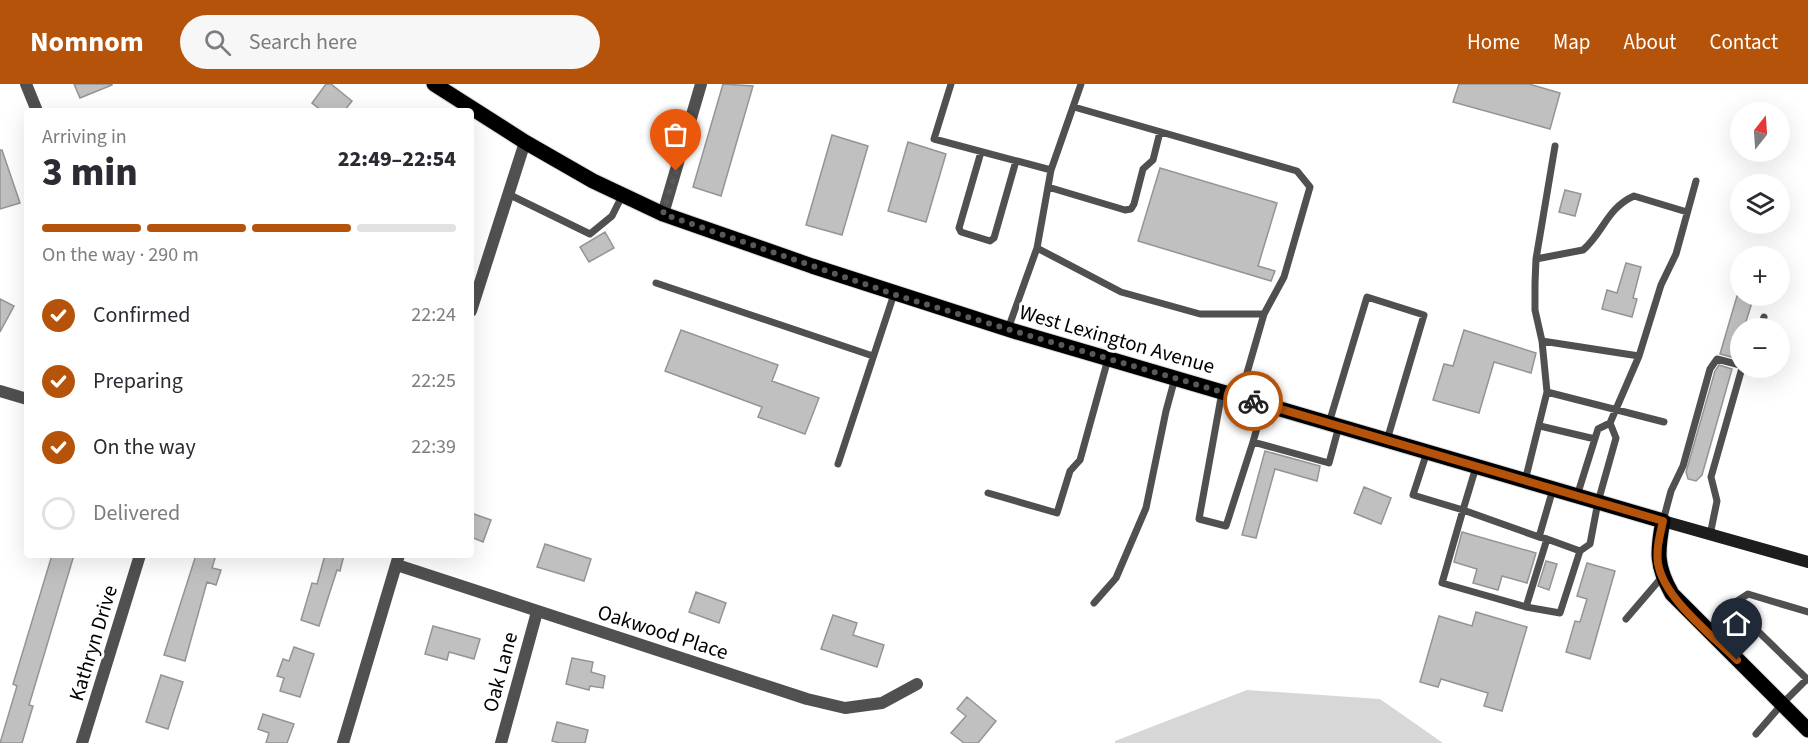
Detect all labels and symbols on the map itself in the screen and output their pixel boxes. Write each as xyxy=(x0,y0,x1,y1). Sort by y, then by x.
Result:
north arrow xyxy=(1730,102,1790,162)
pin xyxy=(650,109,701,171)
street label: West Lexington Avenue xyxy=(1016,297,1218,381)
courier xyxy=(1223,371,1283,431)
street label: Kathryn Drive xyxy=(61,581,125,705)
street label: Oakwood Place xyxy=(594,597,732,667)
pin xyxy=(1711,598,1762,660)
street label: Oak Lane xyxy=(475,629,525,715)

